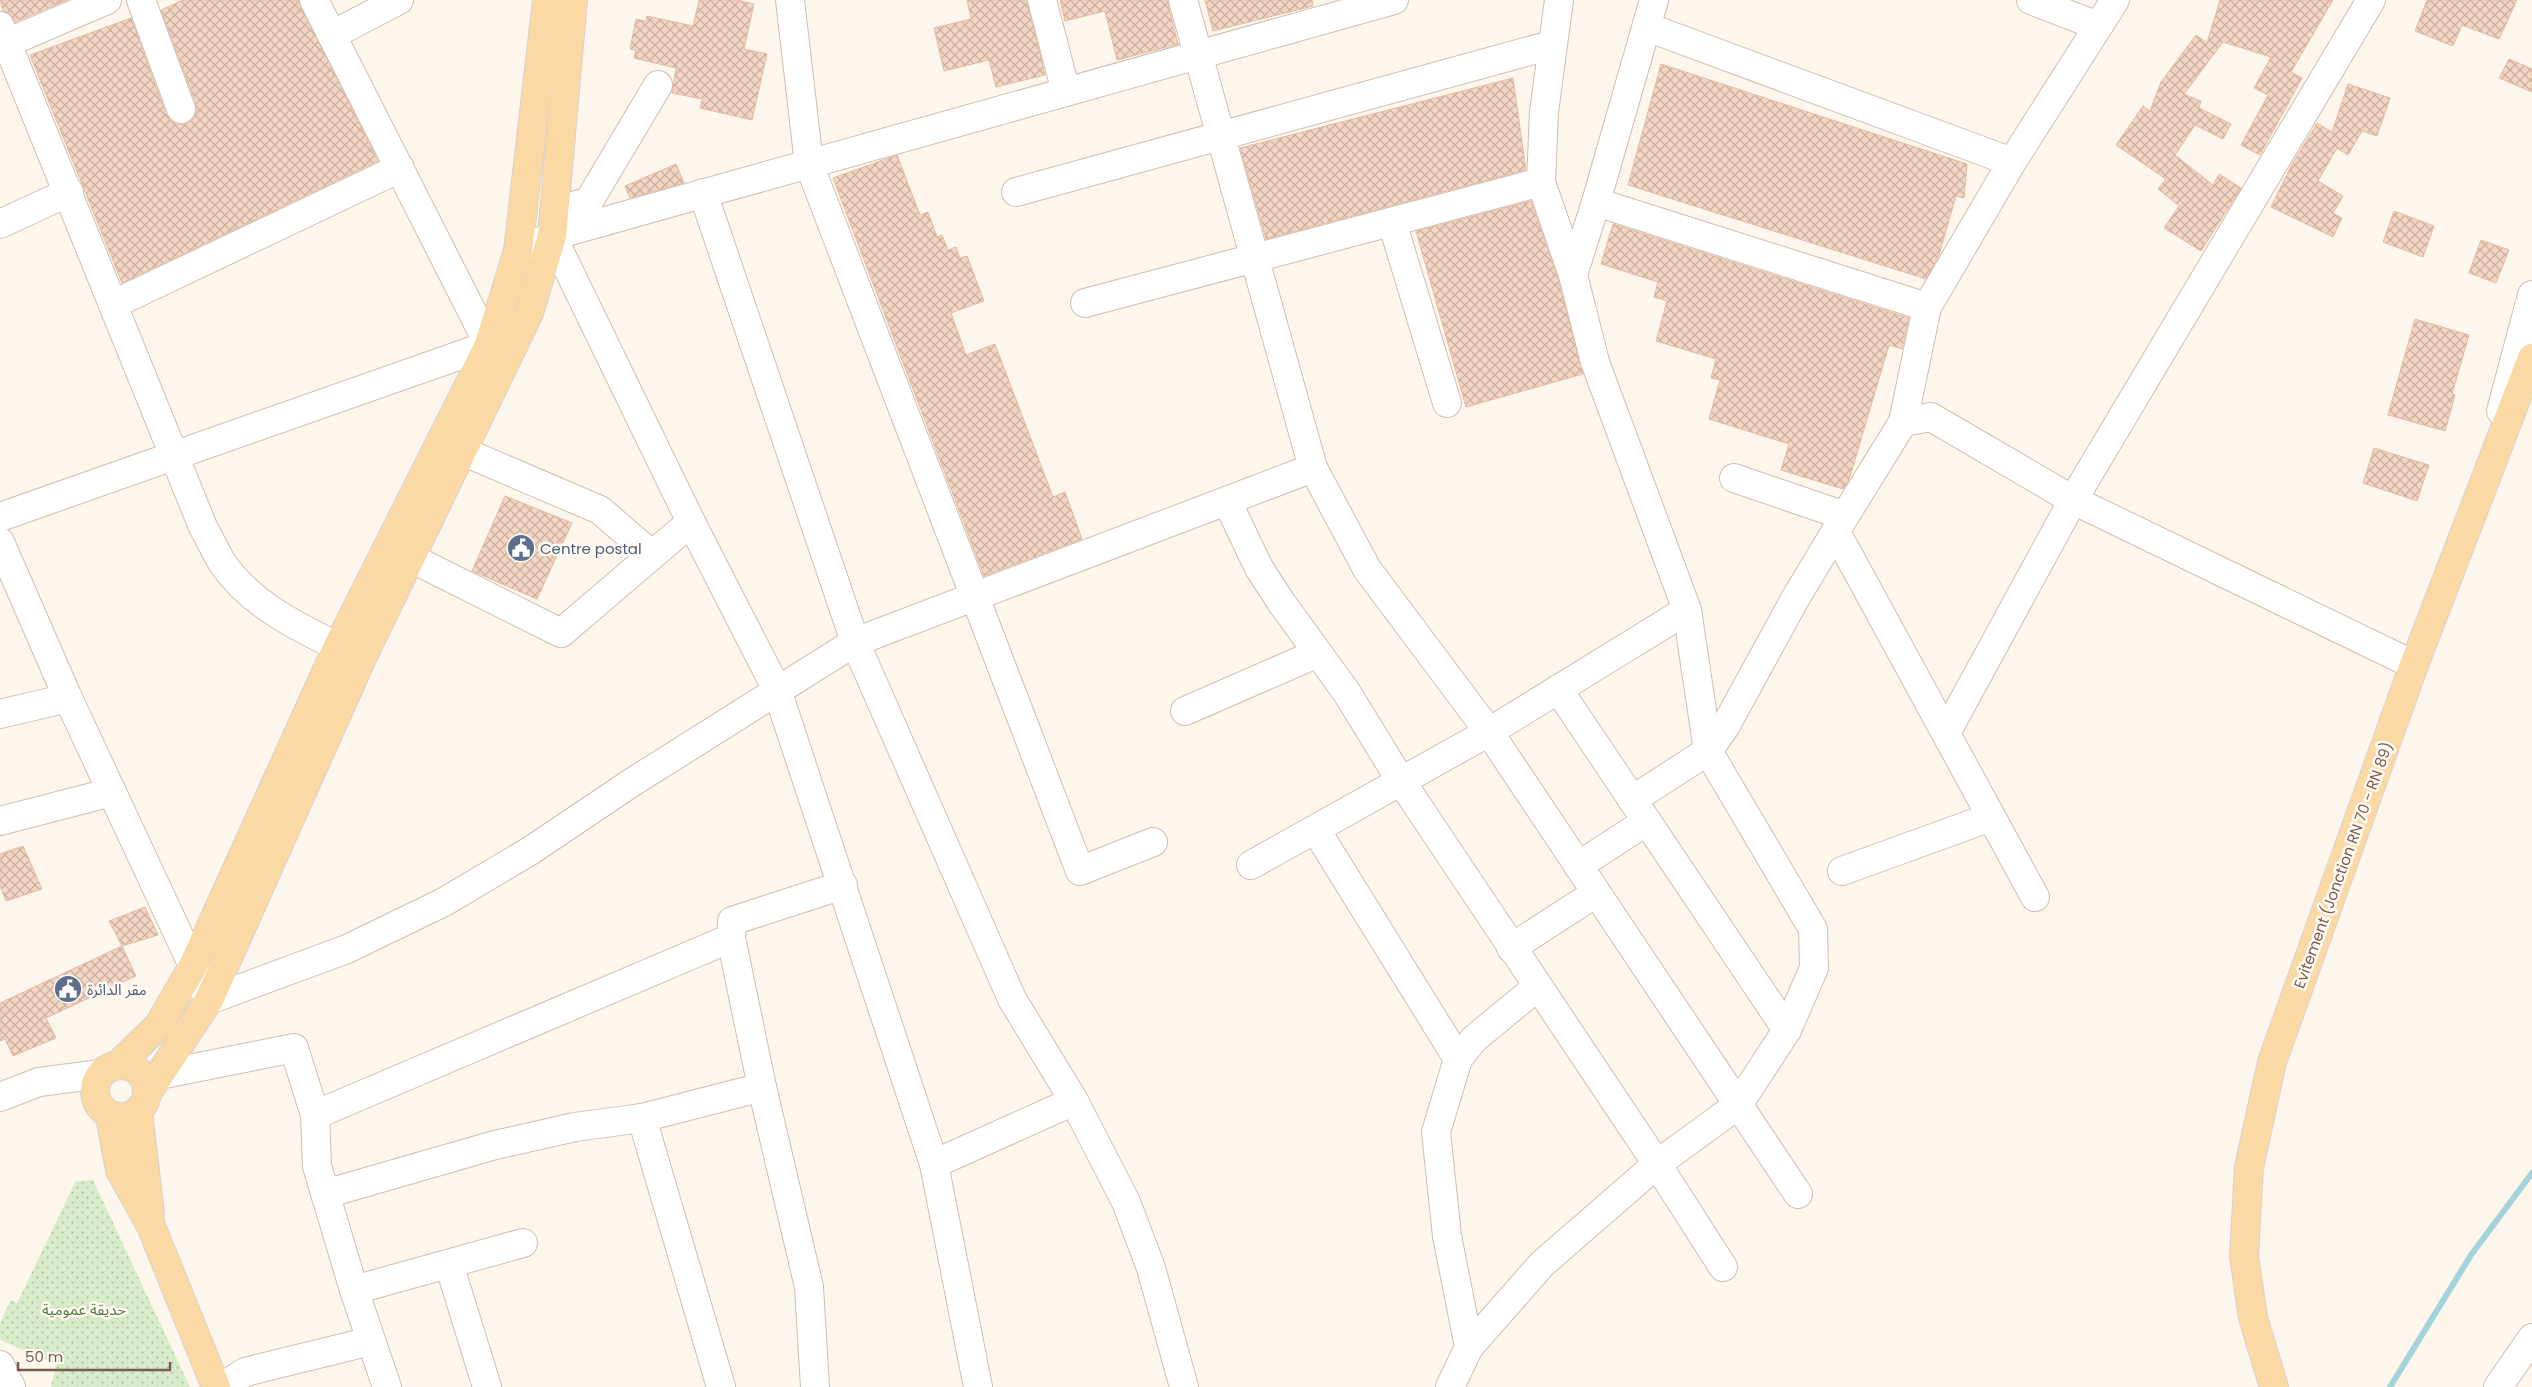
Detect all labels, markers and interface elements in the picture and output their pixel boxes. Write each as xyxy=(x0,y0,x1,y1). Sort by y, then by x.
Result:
public building icon: Centre postal xyxy=(506,533,536,563)
place label: Centre postal xyxy=(540,538,642,559)
street label: Evitement (Jonction RN 70 - RN 89) xyxy=(2289,739,2397,991)
public building icon: مقر الدائرة xyxy=(53,974,83,1004)
place label: مقر الدائرة xyxy=(87,979,147,1000)
park label: حديقة عمومية xyxy=(42,1299,126,1320)
scale bar xyxy=(18,1340,170,1372)
text: 50 m xyxy=(25,1346,63,1367)

